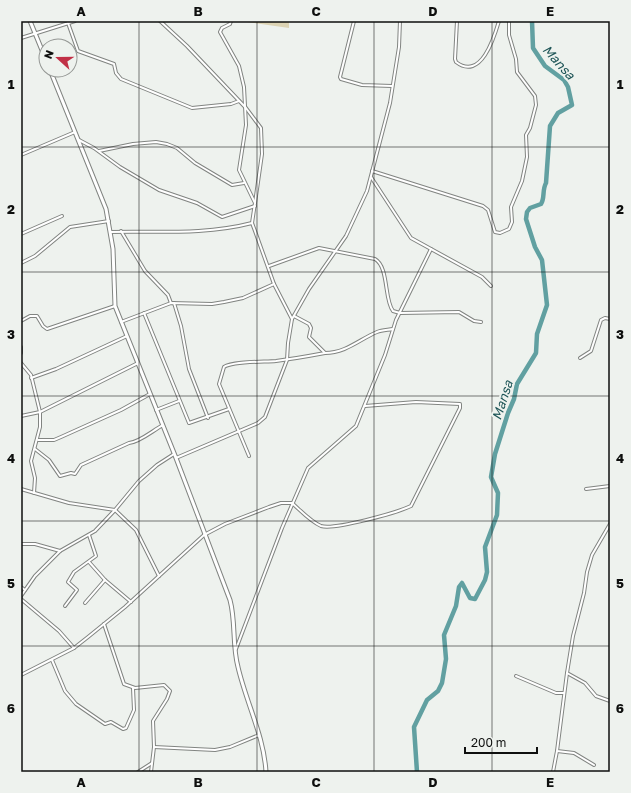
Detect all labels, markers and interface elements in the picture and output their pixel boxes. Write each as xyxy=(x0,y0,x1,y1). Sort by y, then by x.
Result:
text: A xyxy=(76,3,86,19)
text: B xyxy=(193,3,203,19)
text: C xyxy=(311,3,321,19)
text: D xyxy=(428,3,438,19)
text: E xyxy=(546,3,554,19)
north arrow xyxy=(38,38,78,78)
water label: Mansa xyxy=(539,41,579,83)
text: N xyxy=(41,48,56,60)
text: 1 xyxy=(8,76,15,92)
text: 1 xyxy=(617,76,624,92)
text: 2 xyxy=(7,201,15,217)
text: 2 xyxy=(616,201,624,217)
text: 3 xyxy=(7,326,15,342)
text: 3 xyxy=(616,326,624,342)
water label: Mansa xyxy=(488,378,516,422)
text: 4 xyxy=(7,450,15,466)
text: 4 xyxy=(616,450,624,466)
text: 5 xyxy=(7,575,15,591)
text: 5 xyxy=(616,575,624,591)
text: 6 xyxy=(7,700,15,716)
text: 6 xyxy=(616,700,624,716)
scale bar xyxy=(465,729,537,755)
text: 200 m xyxy=(471,735,506,750)
text: A xyxy=(76,774,86,790)
text: B xyxy=(193,774,203,790)
text: C xyxy=(311,774,321,790)
text: D xyxy=(428,774,438,790)
text: E xyxy=(546,774,554,790)

